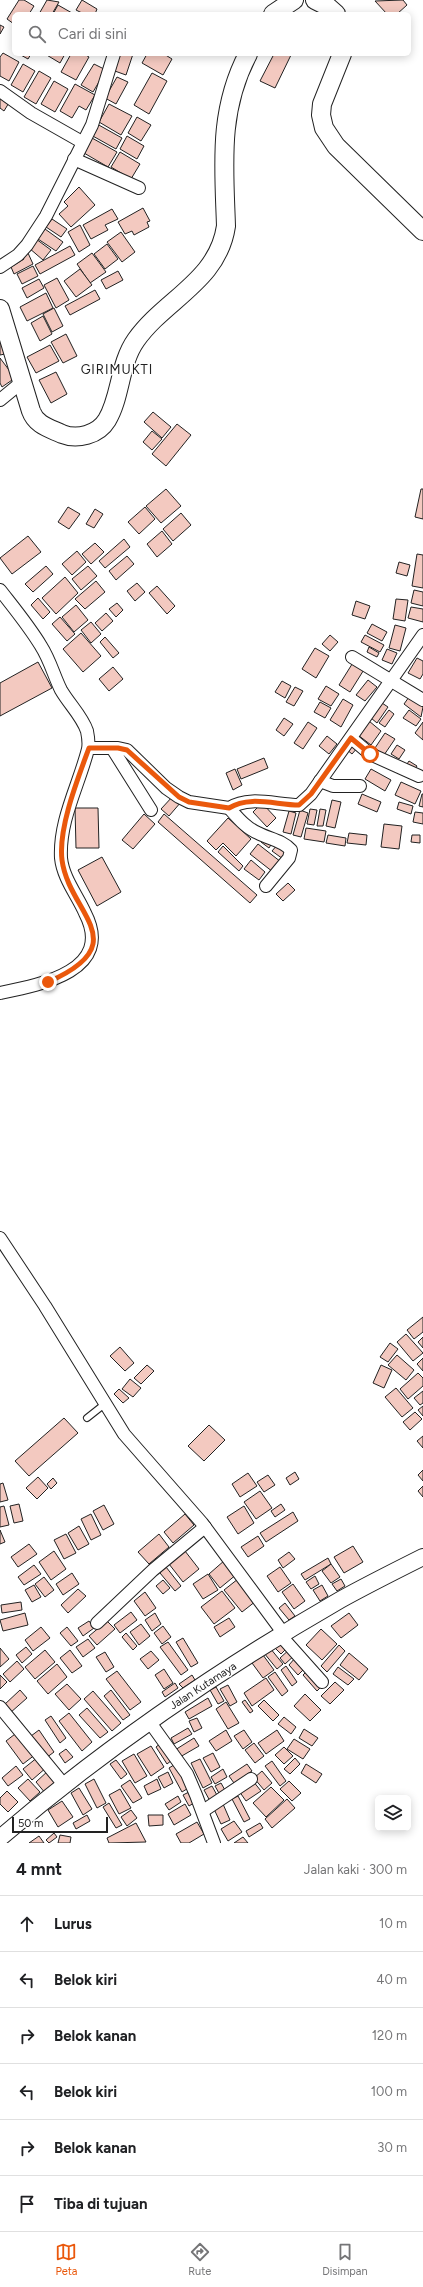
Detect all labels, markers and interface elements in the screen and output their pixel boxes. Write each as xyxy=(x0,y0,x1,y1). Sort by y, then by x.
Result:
search box xyxy=(12,12,411,56)
icon: search xyxy=(26,23,48,45)
text: Cari di sini xyxy=(58,25,127,43)
district label: GIRIMUKTI xyxy=(81,362,153,377)
route start xyxy=(361,745,379,763)
route end xyxy=(39,973,57,991)
street label: Jalan Kutamaya xyxy=(167,1660,239,1712)
map controls xyxy=(375,1795,411,1831)
button: layers xyxy=(375,1795,411,1831)
scale bar xyxy=(12,1815,108,1834)
text: 50 m xyxy=(18,1817,43,1830)
text: 4 mnt xyxy=(16,1859,62,1879)
text: Jalan kaki · 300 m xyxy=(304,1862,407,1877)
icon: ahead xyxy=(16,1913,38,1935)
text: Lurus xyxy=(54,1915,92,1933)
text: 10 m xyxy=(379,1916,407,1931)
icon: left xyxy=(16,1969,38,1991)
text: Belok kiri xyxy=(54,1971,117,1989)
text: 40 m xyxy=(376,1972,407,1987)
icon: right xyxy=(16,2025,38,2047)
text: Belok kanan xyxy=(54,2027,136,2045)
text: 120 m xyxy=(372,2028,407,2043)
icon: left xyxy=(16,2081,38,2103)
text: Belok kiri xyxy=(54,2083,117,2101)
text: 100 m xyxy=(371,2084,407,2099)
icon: right xyxy=(16,2137,38,2159)
text: Belok kanan xyxy=(54,2139,136,2157)
text: 30 m xyxy=(377,2140,407,2155)
icon: arrive xyxy=(16,2193,38,2215)
text: Tiba di tujuan xyxy=(54,2195,148,2213)
tab: Peta xyxy=(55,2241,77,2278)
tab: Rute xyxy=(188,2241,211,2278)
tab: Disimpan xyxy=(322,2241,368,2278)

